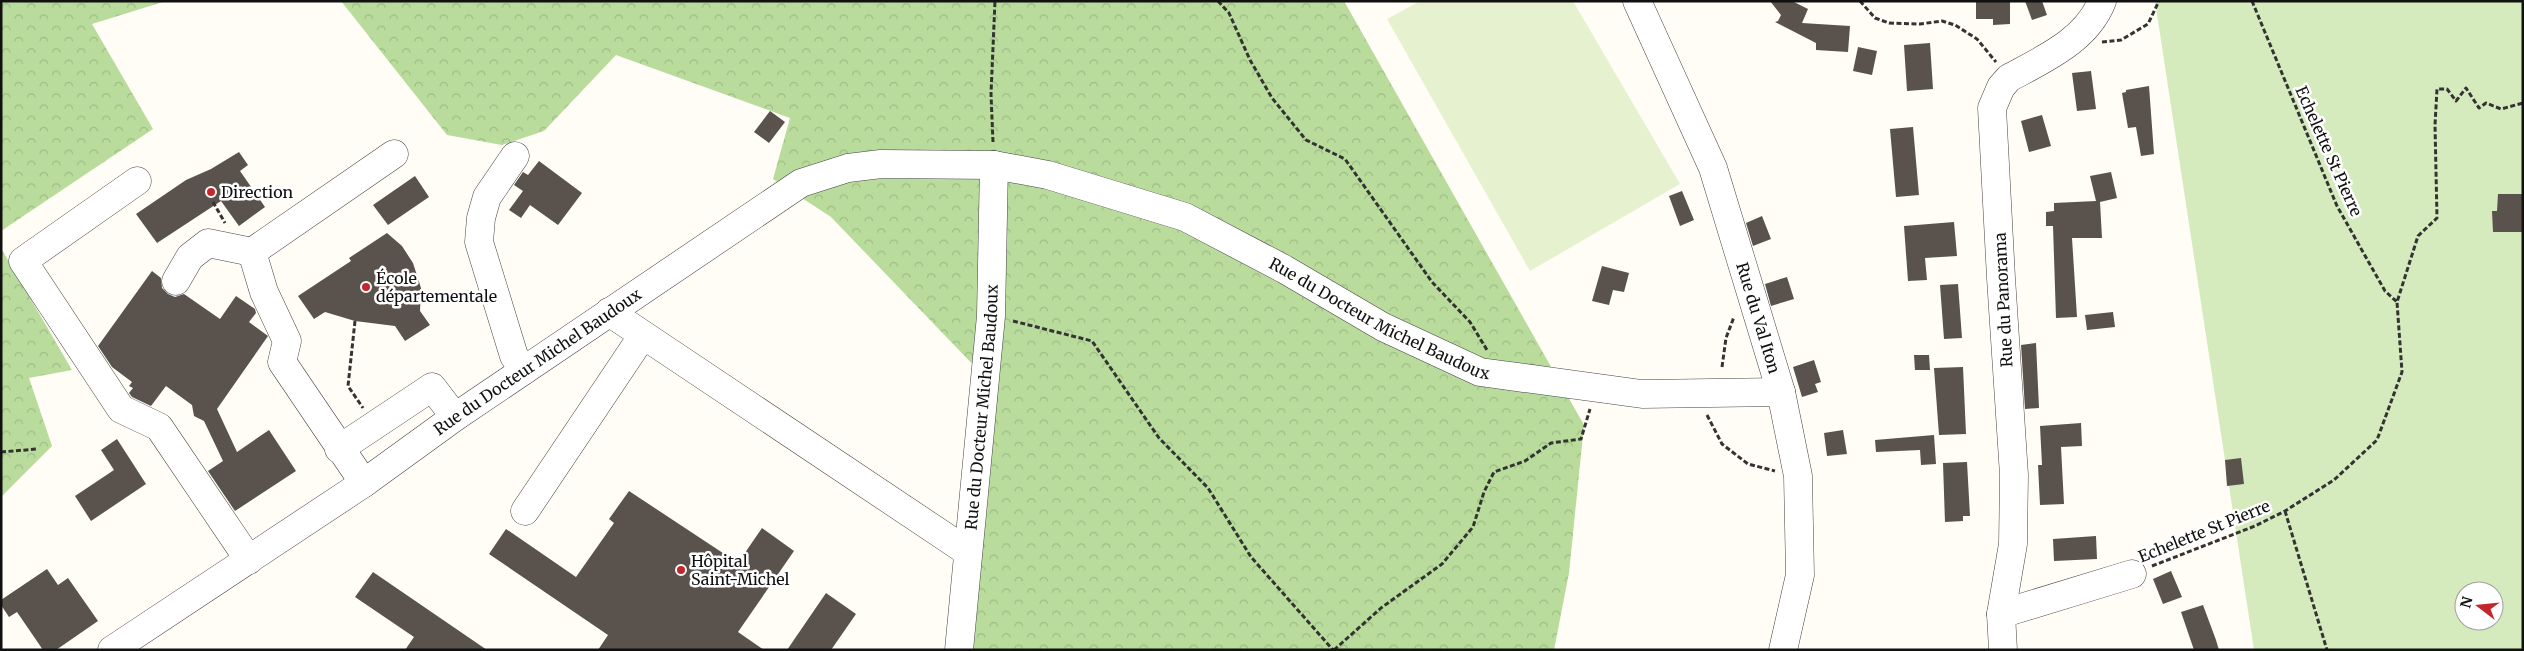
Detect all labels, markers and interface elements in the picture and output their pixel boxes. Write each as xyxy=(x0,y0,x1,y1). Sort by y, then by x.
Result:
street label: Echelette St Pierre xyxy=(2291,83,2367,219)
place label: Direction xyxy=(221,182,294,202)
marker: Direction xyxy=(205,186,217,198)
street label: Rue du Panorama xyxy=(1989,232,2017,368)
street label: Rue du Docteur Michel Baudoux xyxy=(1266,253,1491,383)
street label: Rue du Val Iton xyxy=(1732,260,1785,376)
place label: École départementale xyxy=(376,268,497,306)
marker: École départementale xyxy=(360,281,372,293)
street label: Rue du Docteur Michel Baudoux xyxy=(430,284,645,439)
street label: Rue du Docteur Michel Baudoux xyxy=(961,284,1002,531)
street label: Echelette St Pierre xyxy=(2135,495,2273,567)
place label: Hôpital Saint-Michel xyxy=(691,551,790,589)
marker: Hôpital Saint-Michel xyxy=(675,564,687,576)
north arrow xyxy=(2454,581,2504,631)
text: N xyxy=(2456,595,2477,610)

